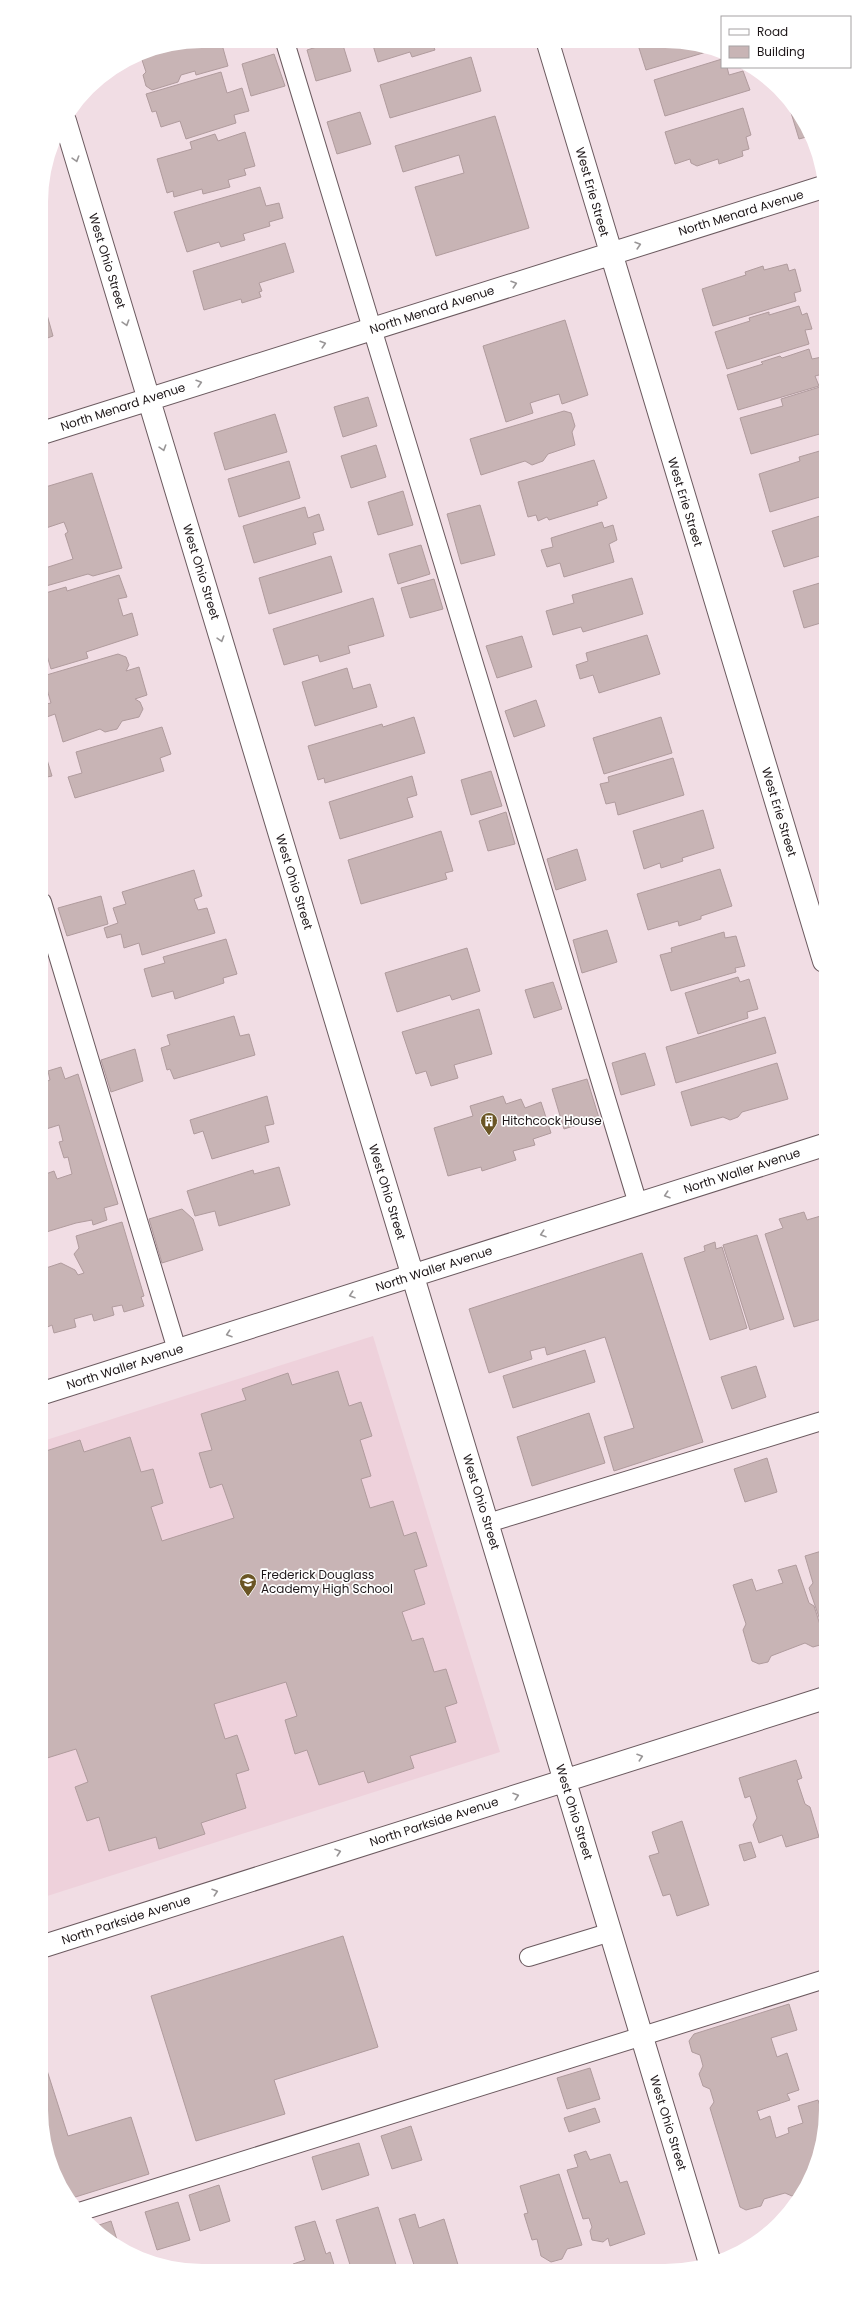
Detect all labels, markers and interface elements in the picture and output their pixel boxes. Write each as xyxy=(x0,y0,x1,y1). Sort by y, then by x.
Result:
legend xyxy=(721,16,851,68)
text: Road xyxy=(757,23,788,40)
text: Building xyxy=(757,43,805,60)
street label: West Erie Street xyxy=(572,145,613,239)
one-way arrow xyxy=(71,155,80,162)
street label: North Menard Avenue xyxy=(676,185,806,240)
street label: West Ohio Street xyxy=(85,211,130,311)
one-way arrow xyxy=(634,241,641,250)
one-way arrow xyxy=(510,280,517,289)
street label: North Menard Avenue xyxy=(367,281,496,338)
one-way arrow xyxy=(121,320,130,327)
one-way arrow xyxy=(319,340,326,349)
street label: North Menard Avenue xyxy=(58,378,187,435)
one-way arrow xyxy=(195,379,202,388)
one-way arrow xyxy=(158,444,167,451)
street label: West Erie Street xyxy=(664,455,707,549)
street label: West Ohio Street xyxy=(179,522,224,622)
one-way arrow xyxy=(216,636,225,643)
street label: West Erie Street xyxy=(758,765,801,859)
street label: West Ohio Street xyxy=(272,832,317,932)
building icon: Hitchcock House xyxy=(479,1111,499,1136)
place label: Hitchcock House xyxy=(502,1112,602,1129)
street label: West Ohio Street xyxy=(365,1142,410,1242)
street label: North Waller Avenue xyxy=(681,1144,802,1197)
one-way arrow xyxy=(664,1190,671,1199)
one-way arrow xyxy=(540,1229,547,1238)
street label: North Waller Avenue xyxy=(373,1242,494,1295)
one-way arrow xyxy=(349,1290,356,1298)
one-way arrow xyxy=(225,1329,232,1338)
street label: North Waller Avenue xyxy=(64,1340,185,1393)
street label: West Ohio Street xyxy=(459,1452,504,1552)
place label: Frederick Douglass Academy High School xyxy=(261,1566,393,1597)
school or university icon: Frederick Douglass Academy High School xyxy=(238,1572,258,1597)
one-way arrow xyxy=(636,1753,643,1762)
street label: West Ohio Street xyxy=(552,1762,597,1862)
one-way arrow xyxy=(512,1792,519,1801)
street label: North Parkside Avenue xyxy=(367,1793,500,1850)
one-way arrow xyxy=(335,1848,342,1857)
one-way arrow xyxy=(211,1888,218,1896)
street label: North Parkside Avenue xyxy=(59,1891,192,1948)
street label: West Ohio Street xyxy=(646,2073,691,2173)

